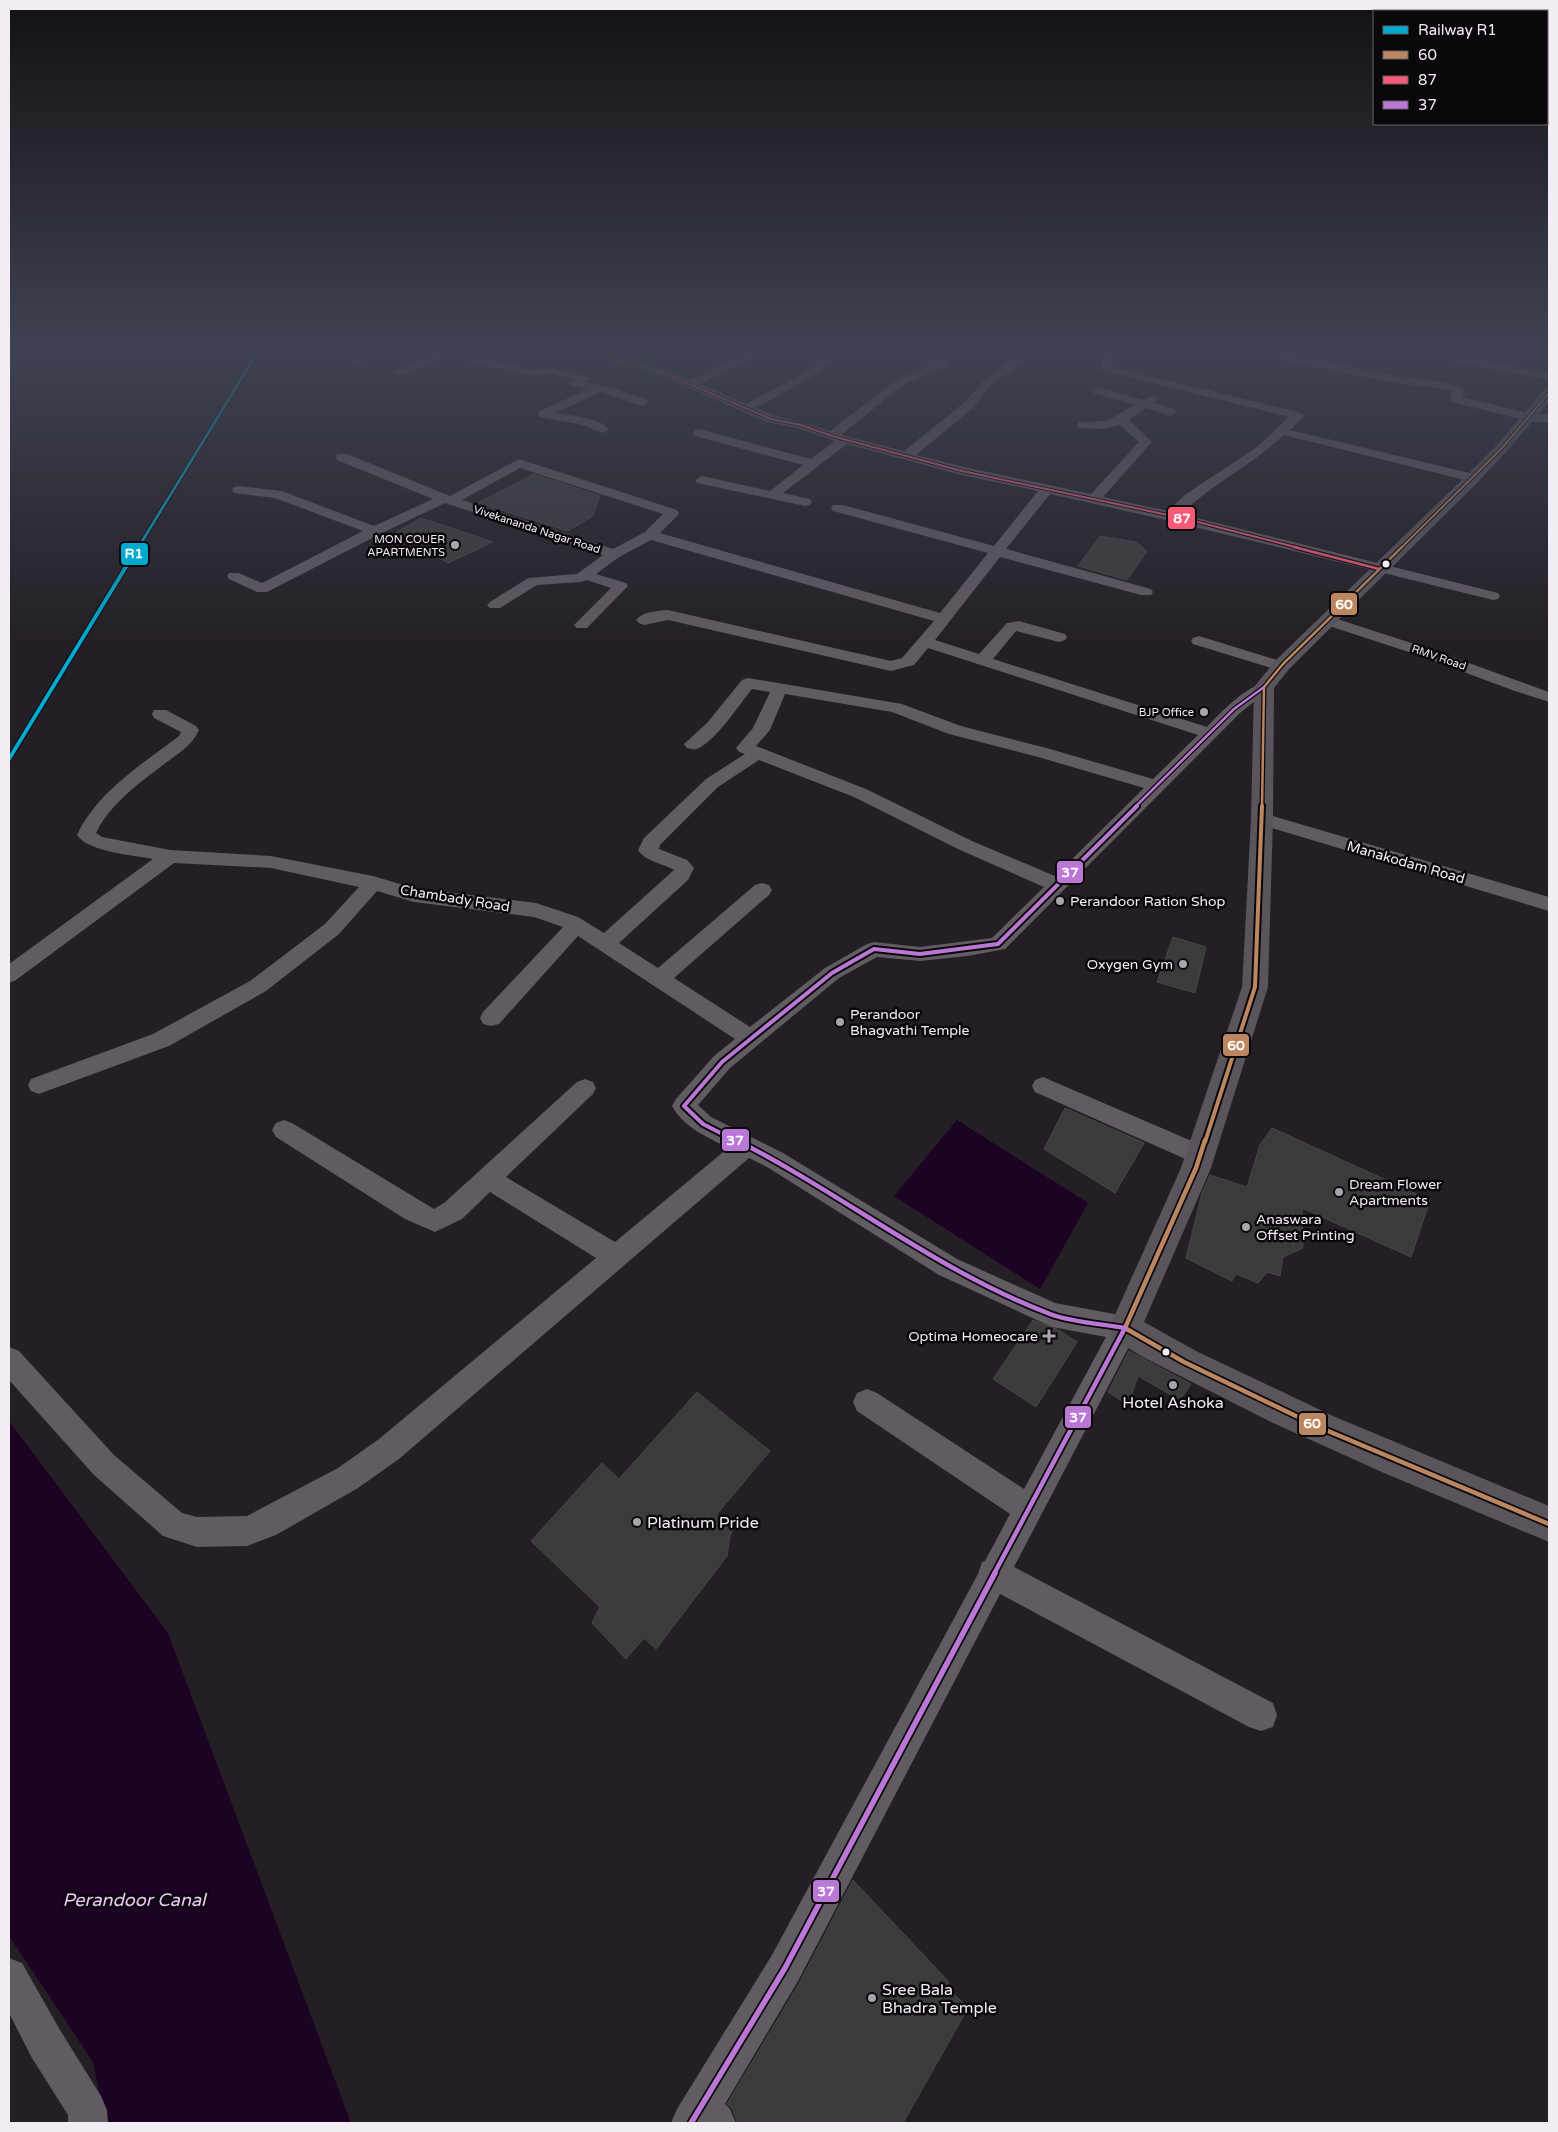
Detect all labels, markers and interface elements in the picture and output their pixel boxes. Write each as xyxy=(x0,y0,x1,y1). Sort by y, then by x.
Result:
legend xyxy=(1373,10,1548,125)
text: Railway R1 xyxy=(1418,21,1497,39)
text: 60 xyxy=(1418,46,1437,64)
text: 87 xyxy=(1418,71,1437,89)
text: 37 xyxy=(1418,96,1437,114)
street label: Vivekananda Nagar Road xyxy=(472,503,602,556)
line badge: 87 xyxy=(1167,506,1196,530)
text: 87 xyxy=(1173,510,1191,527)
place label: MON COUER APARTMENTS xyxy=(367,533,445,559)
marker: MON COUER APARTMENTS xyxy=(449,539,461,551)
line badge: R1 xyxy=(120,542,149,566)
text: R1 xyxy=(125,545,143,562)
unlabelled marker xyxy=(1381,559,1391,569)
line badge: 60 xyxy=(1330,592,1358,616)
text: 60 xyxy=(1335,596,1353,613)
street label: RMV Road xyxy=(1410,642,1468,673)
place label: BJP Office xyxy=(1139,706,1194,719)
marker: BJP Office xyxy=(1198,706,1210,718)
street label: Manakodam Road xyxy=(1345,837,1467,887)
line badge: 37 xyxy=(1056,860,1084,884)
text: 37 xyxy=(1061,864,1079,881)
street label: Chambady Road xyxy=(399,881,511,916)
place label: Perandoor Ration Shop xyxy=(1070,893,1225,910)
marker: Perandoor Ration Shop xyxy=(1054,895,1066,907)
place label: Oxygen Gym xyxy=(1087,956,1173,973)
marker: Oxygen Gym xyxy=(1177,958,1189,970)
place label: Perandoor Bhagvathi Temple xyxy=(850,1006,970,1039)
marker: Perandoor Bhagvathi Temple xyxy=(834,1016,846,1028)
line badge: 60 xyxy=(1222,1033,1250,1057)
text: 60 xyxy=(1227,1037,1245,1054)
line badge: 37 xyxy=(721,1128,750,1152)
text: 37 xyxy=(726,1132,744,1149)
place label: Dream Flower Apartments xyxy=(1349,1176,1442,1209)
marker: Dream Flower Apartments xyxy=(1333,1186,1345,1198)
place label: Anaswara Offset Printing xyxy=(1256,1211,1355,1244)
marker: Anaswara Offset Printing xyxy=(1240,1221,1252,1233)
place label: Optima Homeocare xyxy=(908,1328,1038,1345)
marker: Optima Homeocare xyxy=(1042,1329,1056,1343)
unlabelled marker xyxy=(1161,1347,1171,1357)
marker: Hotel Ashoka xyxy=(1167,1379,1179,1391)
place label: Hotel Ashoka xyxy=(1122,1393,1224,1413)
line badge: 37 xyxy=(1064,1405,1092,1429)
text: 37 xyxy=(1069,1409,1087,1426)
line badge: 60 xyxy=(1298,1412,1327,1436)
text: 60 xyxy=(1303,1415,1321,1432)
place label: Platinum Pride xyxy=(647,1513,759,1533)
marker: Platinum Pride xyxy=(631,1516,643,1528)
line badge: 37 xyxy=(812,1879,840,1903)
text: 37 xyxy=(817,1883,835,1900)
water label: Perandoor Canal xyxy=(62,1889,208,1911)
place label: Sree Bala Bhadra Temple xyxy=(882,1980,997,2018)
marker: Sree Bala Bhadra Temple xyxy=(866,1992,878,2004)

